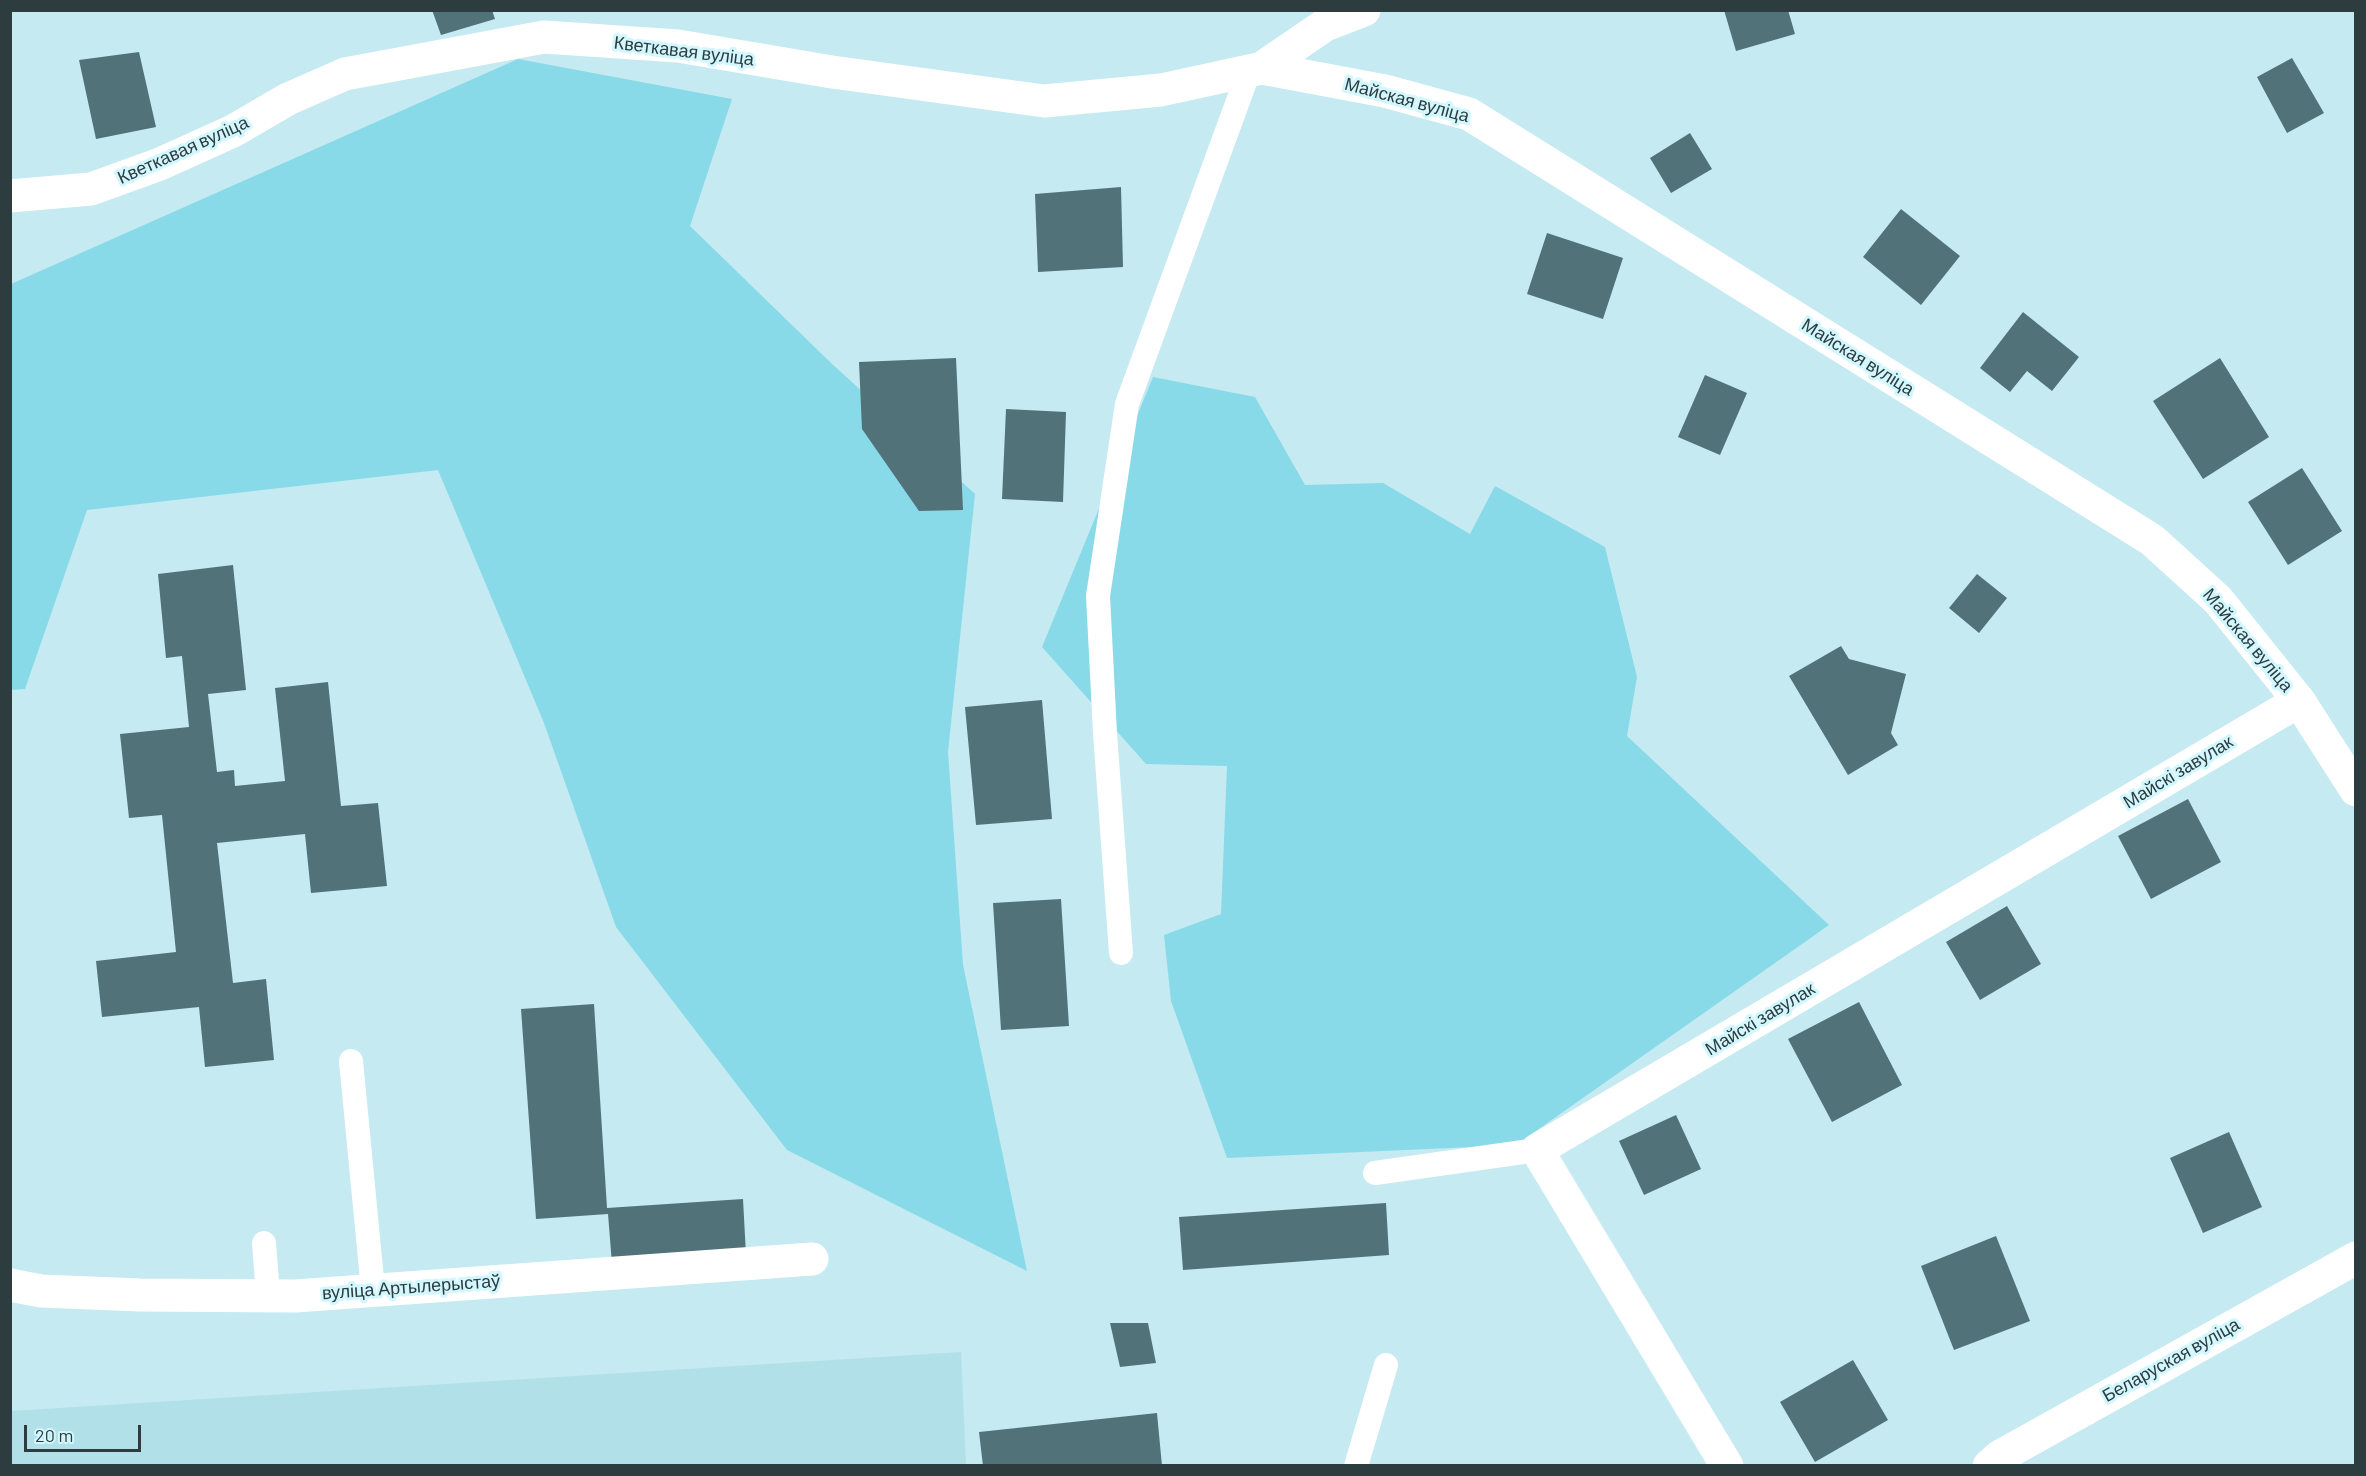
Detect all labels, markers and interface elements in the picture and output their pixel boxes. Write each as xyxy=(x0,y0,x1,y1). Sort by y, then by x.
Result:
street label: Кветкавая вуліца xyxy=(613,32,755,70)
street label: Майская вуліца xyxy=(1342,73,1472,127)
street label: Кветкавая вуліца xyxy=(114,111,252,189)
street label: Майская вуліца xyxy=(1798,314,1918,400)
street label: Майская вуліца xyxy=(2198,584,2298,696)
street label: Майскі завулак xyxy=(2119,731,2237,813)
street label: Майскі завулак xyxy=(1701,978,1819,1060)
street label: вуліца Артылерыстаў xyxy=(321,1270,501,1304)
street label: Беларуская вуліца xyxy=(2099,1313,2243,1407)
scale bar xyxy=(27,1413,144,1451)
text: 20 m xyxy=(35,1424,73,1446)

